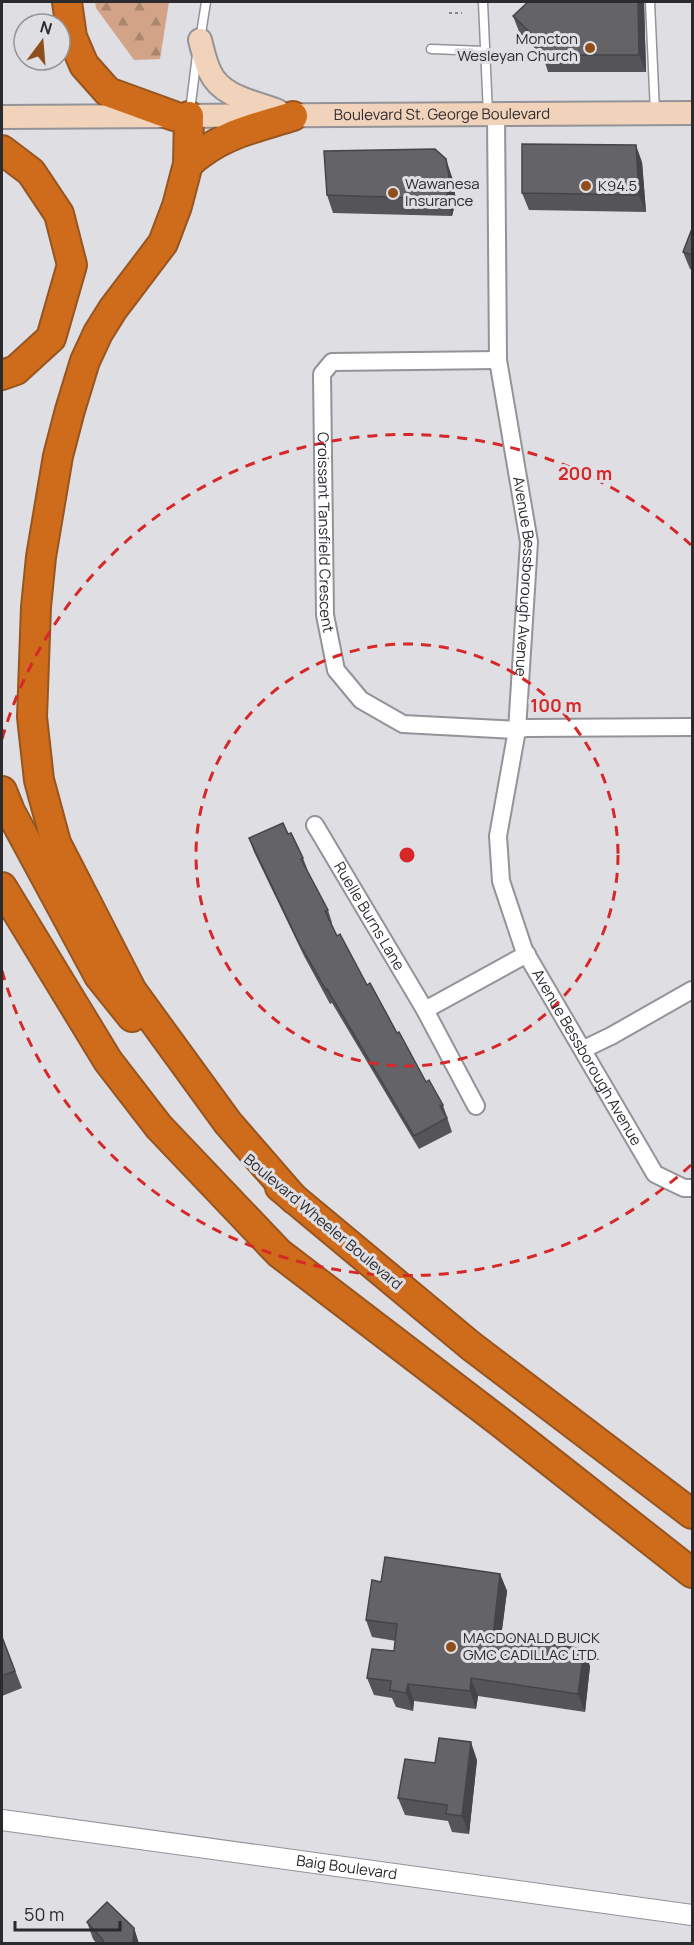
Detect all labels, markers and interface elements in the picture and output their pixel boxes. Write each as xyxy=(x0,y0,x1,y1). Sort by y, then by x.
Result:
north arrow xyxy=(12,12,72,72)
text: N xyxy=(38,15,55,40)
place label: Moncton Wesleyan Church xyxy=(457,28,578,66)
marker: Moncton Wesleyan Church xyxy=(583,41,597,55)
street label: Boulevard St. George Boulevard xyxy=(334,103,550,125)
place label: Wawanesa Insurance xyxy=(405,173,480,211)
place label: K94.5 xyxy=(598,175,637,196)
marker: K94.5 xyxy=(579,179,593,193)
marker: Wawanesa Insurance xyxy=(386,186,400,200)
street label: Croissant Tansfield Crescent xyxy=(313,432,339,634)
text: 200 m xyxy=(558,461,612,485)
street label: Avenue Bessborough Avenue xyxy=(508,475,540,678)
text: 100 m xyxy=(530,693,582,717)
centre of rings xyxy=(397,845,417,865)
street label: Ruelle Burns Lane xyxy=(329,858,410,974)
street label: Avenue Bessborough Avenue xyxy=(527,965,647,1150)
street label: Boulevard Wheeler Boulevard xyxy=(239,1149,407,1294)
place label: MACDONALD BUICK GMC CADILLAC LTD. xyxy=(463,1627,600,1665)
marker: MACDONALD BUICK GMC CADILLAC LTD. xyxy=(444,1640,458,1654)
street label: Baig Boulevard xyxy=(295,1850,399,1884)
scale bar xyxy=(15,1894,120,1932)
text: 50 m xyxy=(24,1902,64,1926)

